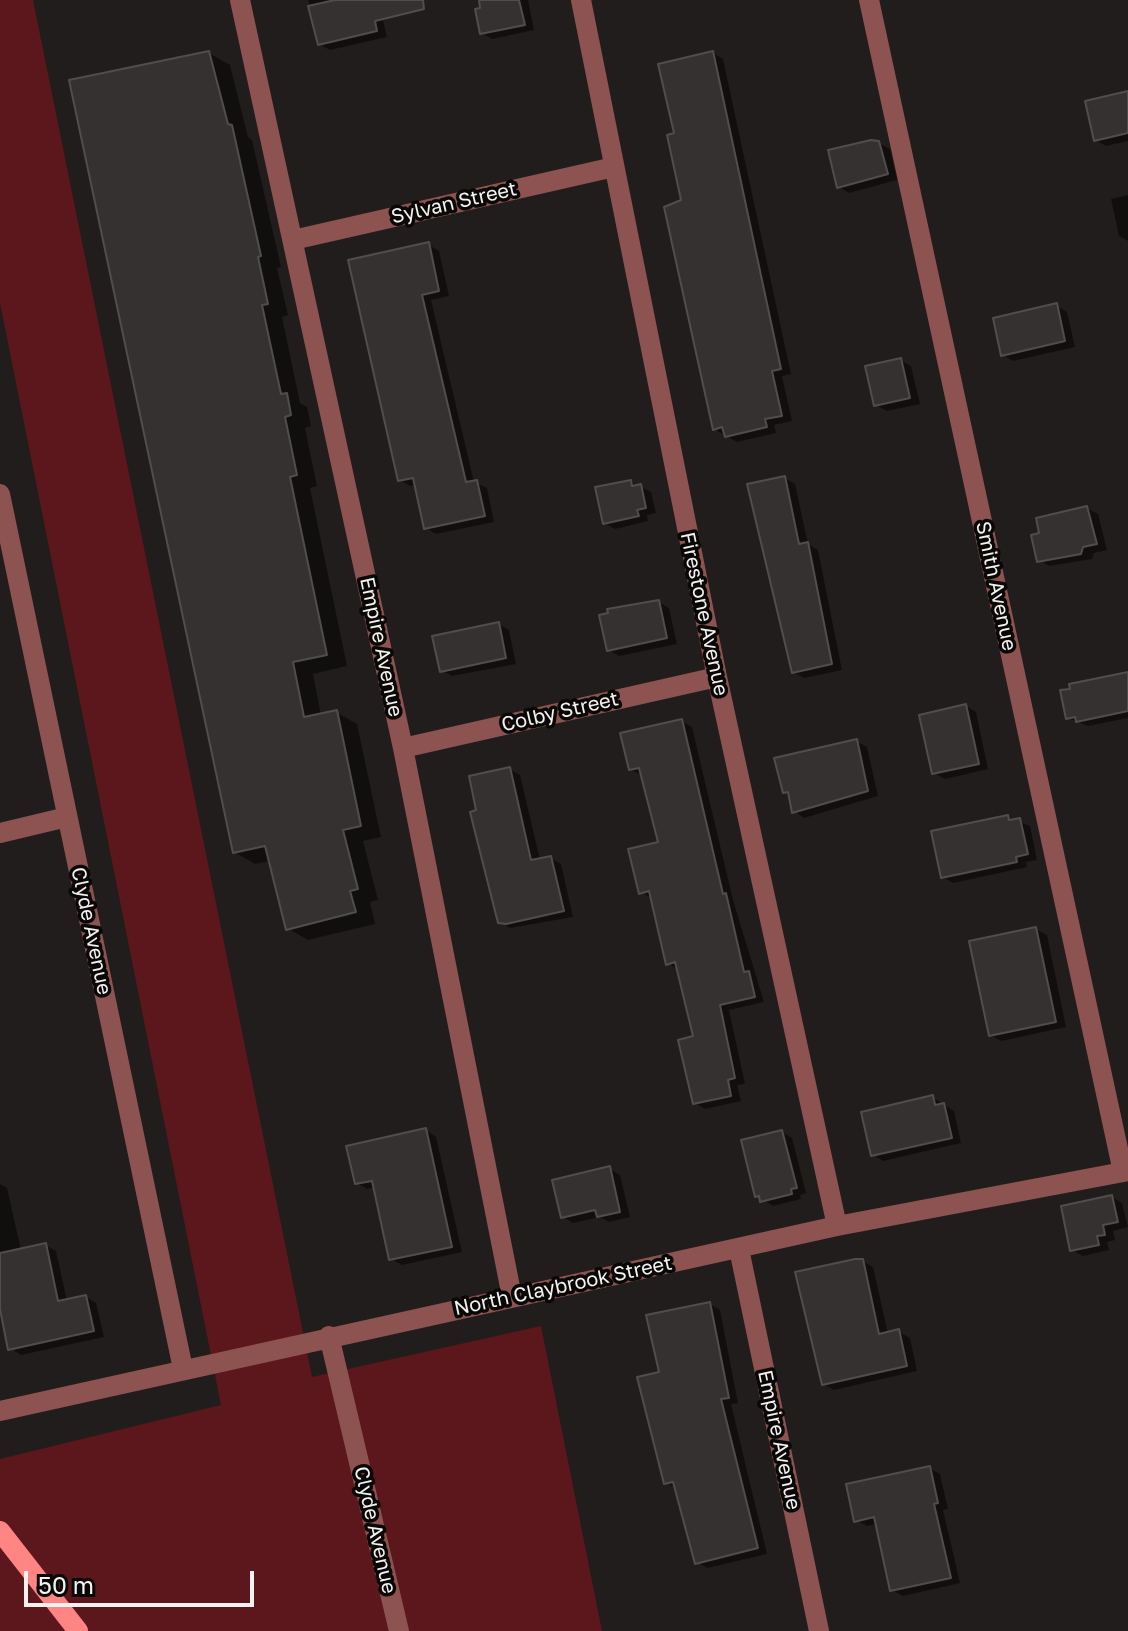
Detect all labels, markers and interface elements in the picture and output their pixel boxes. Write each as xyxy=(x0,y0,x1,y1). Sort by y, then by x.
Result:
street label: Sylvan Street xyxy=(389,177,519,229)
street label: Smith Avenue xyxy=(971,519,1021,653)
street label: Firestone Avenue xyxy=(675,530,733,698)
street label: Empire Avenue xyxy=(354,575,408,719)
street label: Colby Street xyxy=(499,687,621,737)
street label: Clyde Avenue xyxy=(66,865,116,997)
street label: North Claybrook Street xyxy=(452,1251,674,1321)
street label: Empire Avenue xyxy=(752,1368,806,1512)
street label: Clyde Avenue xyxy=(349,1464,401,1596)
scale bar xyxy=(28,1555,258,1605)
text: 50 m xyxy=(38,1570,94,1599)

